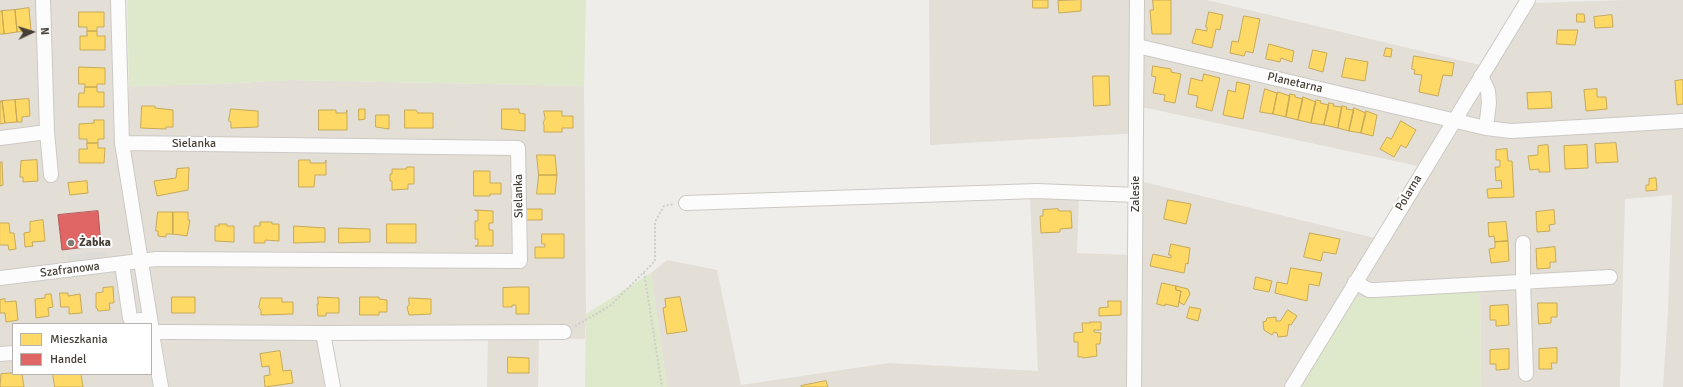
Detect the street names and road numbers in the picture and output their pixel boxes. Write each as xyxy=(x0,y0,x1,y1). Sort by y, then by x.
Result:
street label: Planetarna xyxy=(1266,70,1324,96)
street label: Sielanka xyxy=(172,137,216,151)
street label: Polarna xyxy=(1393,172,1425,214)
street label: Sielanka xyxy=(511,174,527,218)
street label: Zalesie xyxy=(1129,176,1143,212)
street label: Szafranowa xyxy=(39,259,101,281)

